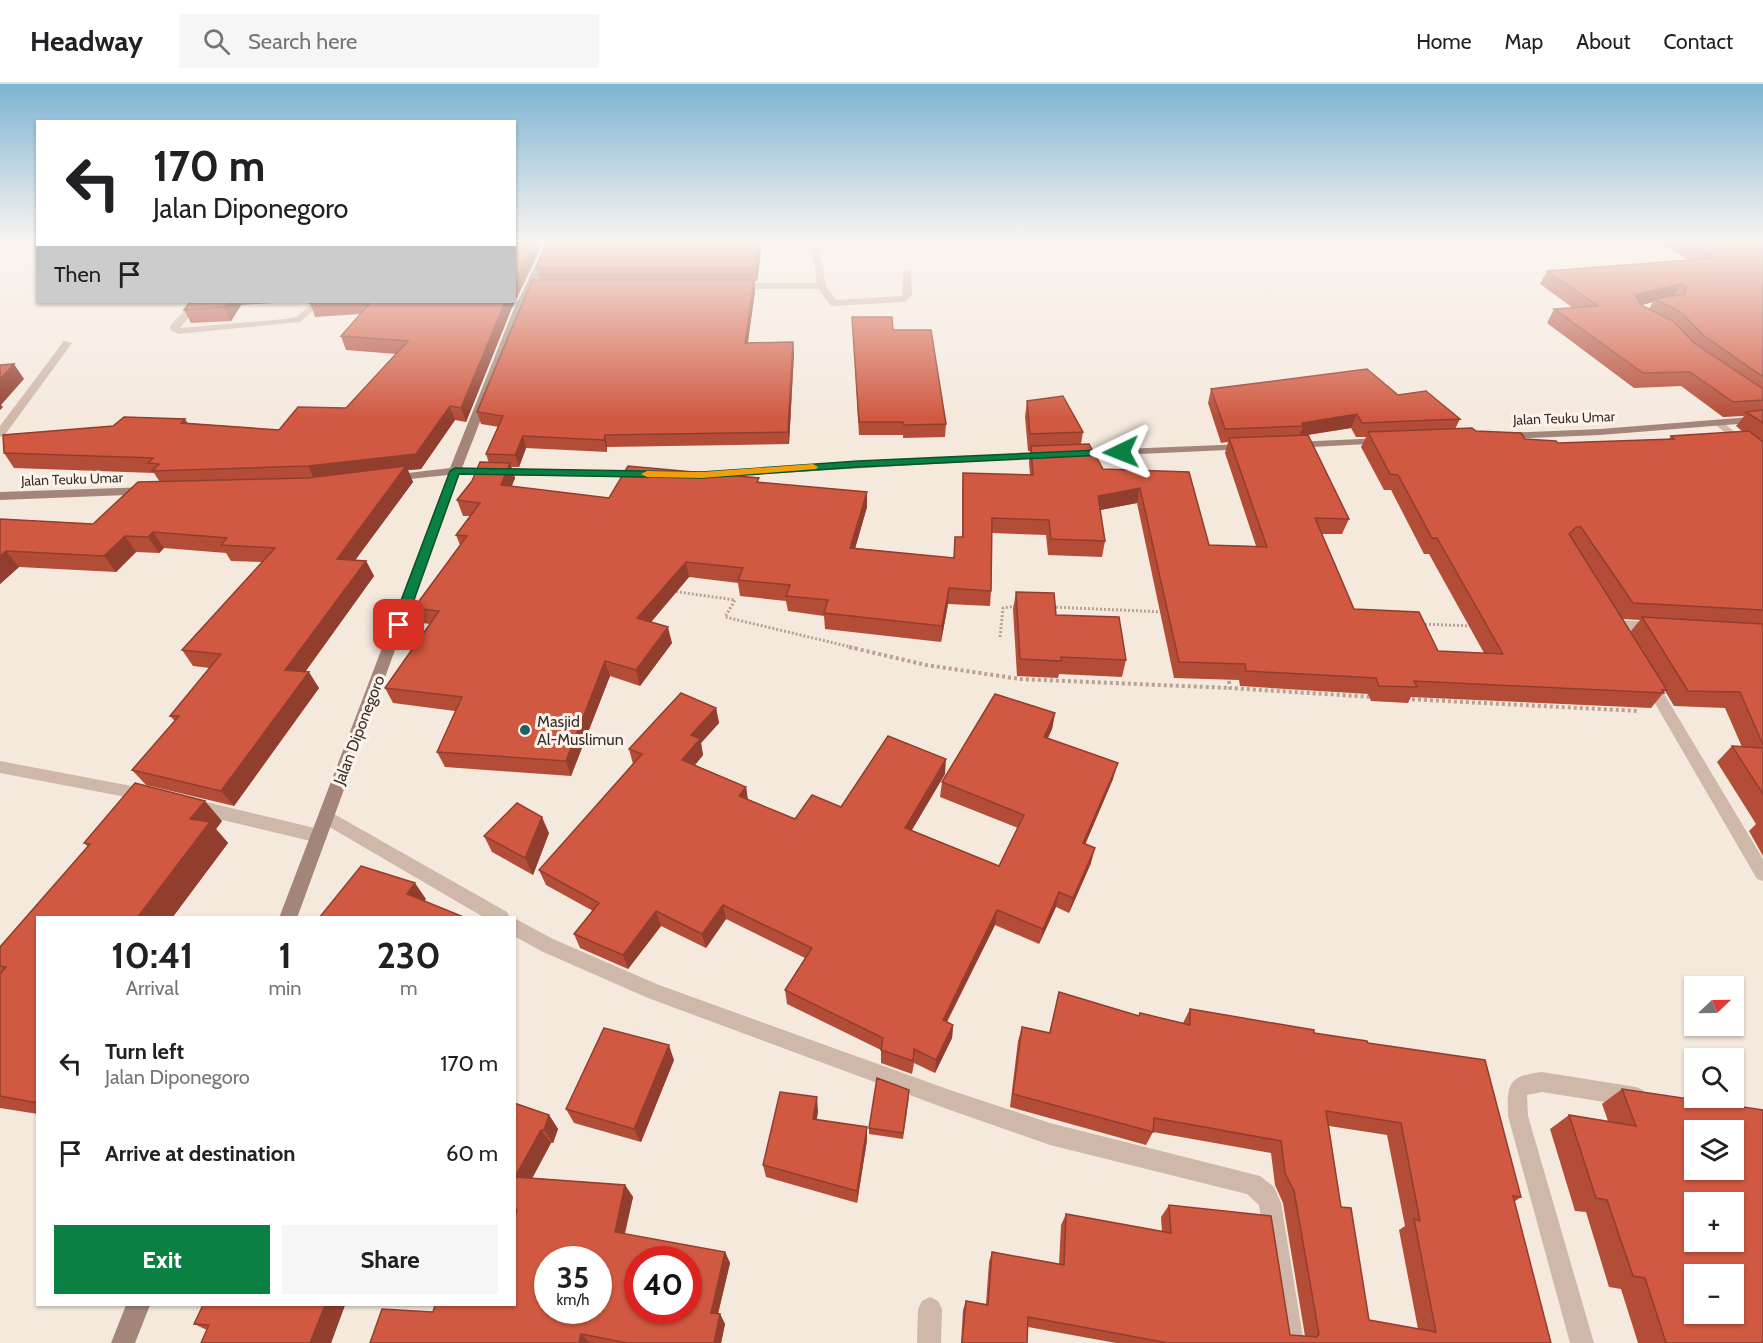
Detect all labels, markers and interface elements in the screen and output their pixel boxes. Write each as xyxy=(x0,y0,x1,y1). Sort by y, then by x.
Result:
search box xyxy=(179,14,599,68)
text: Headway xyxy=(30,24,143,58)
icon: search xyxy=(200,25,233,58)
text: Search here xyxy=(248,28,357,55)
text: Home xyxy=(1416,29,1472,54)
text: Map xyxy=(1505,29,1543,54)
text: About xyxy=(1576,29,1630,54)
text: Contact xyxy=(1663,29,1733,54)
text: 170 m xyxy=(153,140,265,192)
icon: left xyxy=(54,144,132,222)
text: Jalan Diponegoro xyxy=(153,192,348,225)
icon: arrive xyxy=(113,258,146,291)
text: Then xyxy=(54,261,101,288)
street label: Jalan Teuku Umar xyxy=(1512,407,1616,429)
position arrow xyxy=(1089,420,1153,484)
street label: Jalan Teuku Umar xyxy=(20,468,124,490)
pin xyxy=(373,599,424,650)
icon: arrive xyxy=(382,608,415,641)
street label: Jalan Diponegoro xyxy=(329,672,389,788)
place label: Masjid Al-Muslimun xyxy=(537,712,624,749)
marker: Masjid Al-Muslimun xyxy=(518,723,532,737)
text: 10:41 xyxy=(111,933,193,977)
text: 1 xyxy=(278,933,292,977)
text: 230 xyxy=(377,933,441,977)
text: Arrival xyxy=(126,976,179,1000)
text: min xyxy=(269,976,302,1000)
text: m xyxy=(400,976,418,1000)
north arrow xyxy=(1684,976,1744,1036)
map controls xyxy=(1684,976,1744,1324)
text: Turn left xyxy=(105,1038,184,1065)
icon: left xyxy=(54,1047,87,1080)
button: search xyxy=(1684,1048,1744,1108)
text: 170 m xyxy=(440,1050,498,1077)
text: Jalan Diponegoro xyxy=(105,1065,250,1089)
button: layers xyxy=(1684,1120,1744,1180)
icon: arrive xyxy=(54,1137,87,1170)
text: Arrive at destination xyxy=(105,1140,295,1167)
text: 60 m xyxy=(446,1140,498,1167)
button: + xyxy=(1684,1192,1744,1252)
button: Exit xyxy=(54,1225,270,1294)
button: Share xyxy=(282,1225,498,1294)
speed limit sign: 40 xyxy=(624,1246,702,1324)
text: 35 xyxy=(557,1259,589,1296)
button: − xyxy=(1684,1264,1744,1324)
text: km/h xyxy=(557,1291,589,1309)

